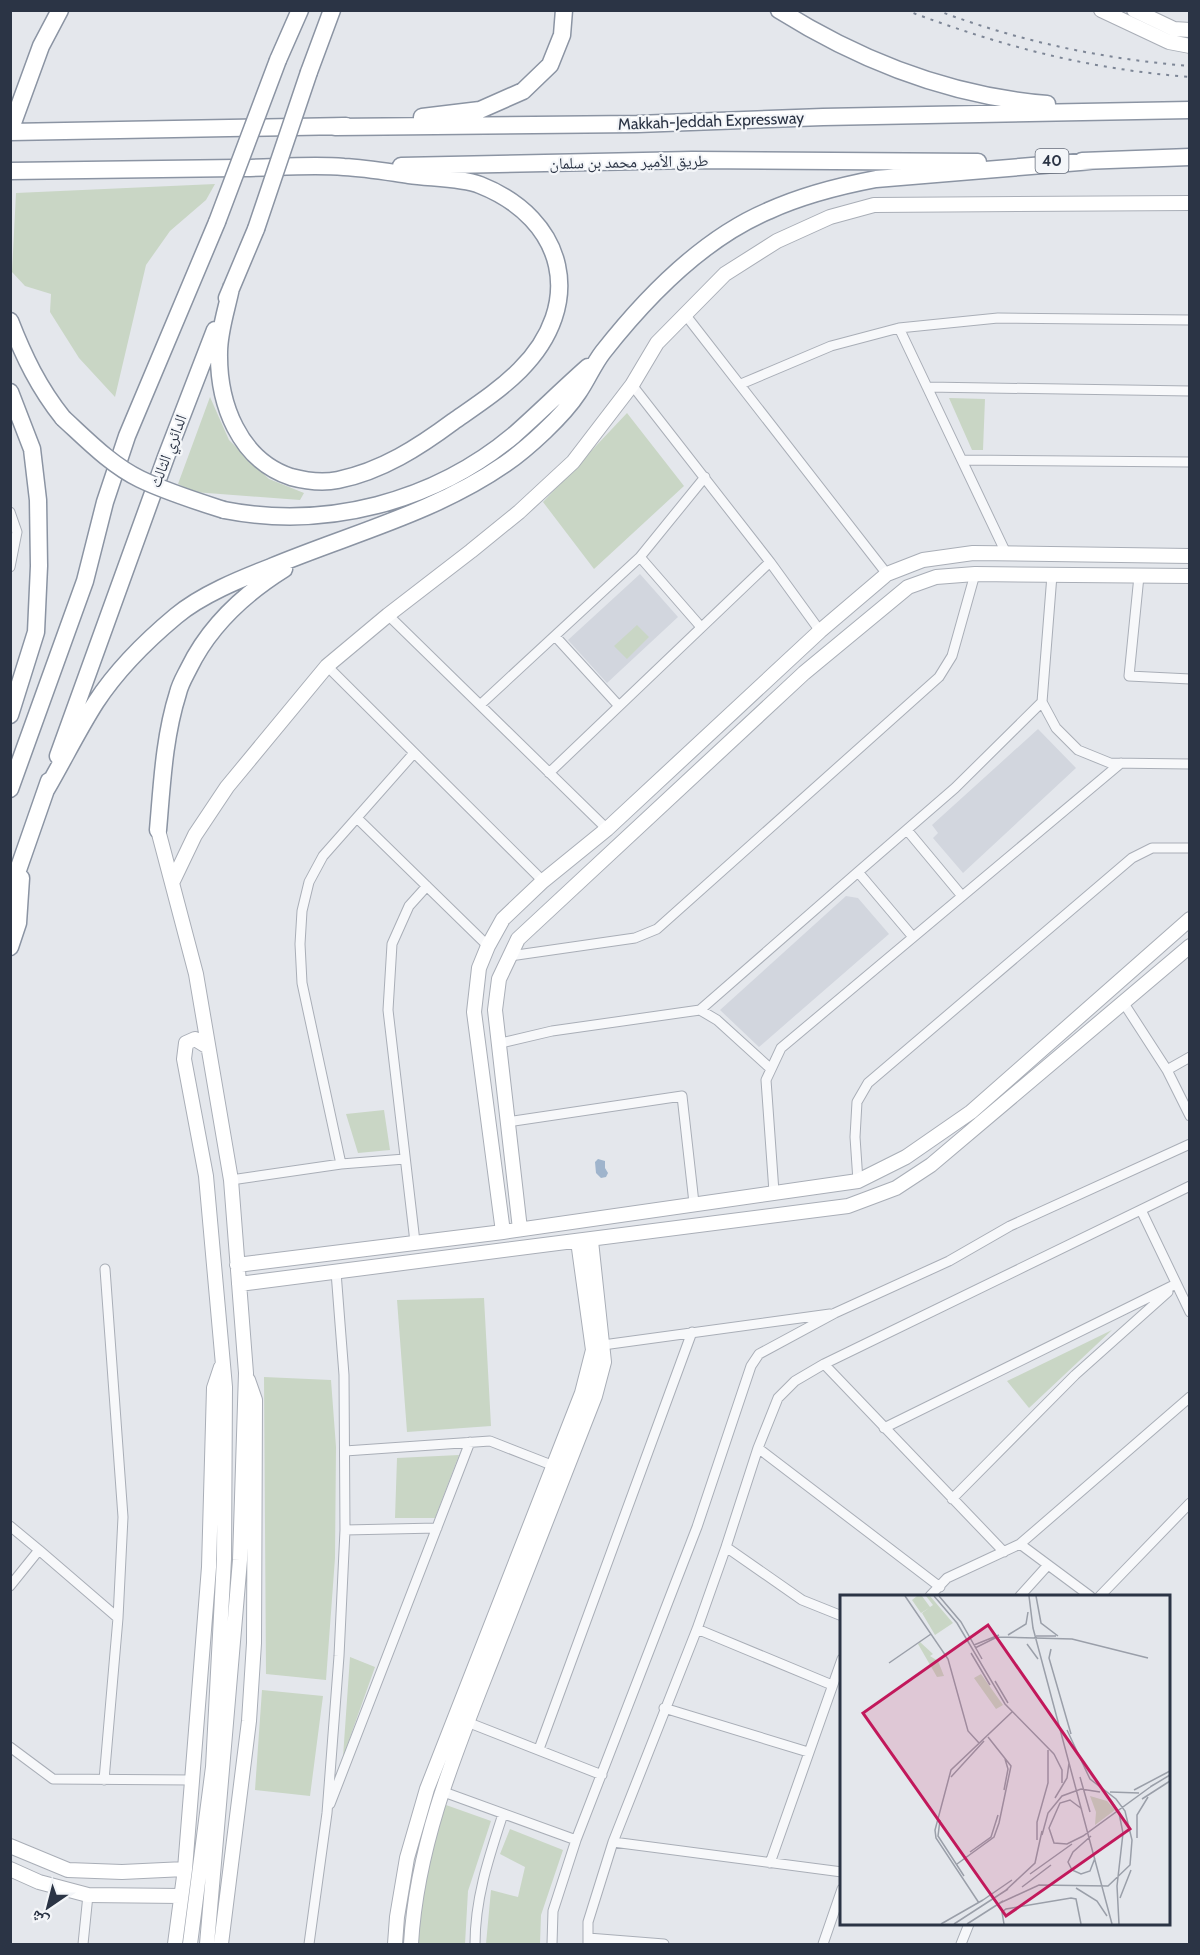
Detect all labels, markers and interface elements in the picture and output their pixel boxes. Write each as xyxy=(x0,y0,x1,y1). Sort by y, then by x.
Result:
street label: Makkah-Jeddah Expressway xyxy=(618,108,804,134)
road number: 40 xyxy=(1036,149,1068,173)
street label: طريق الأمير محمد بن سلمان xyxy=(549,151,709,174)
street label: الدائري الثالث xyxy=(145,412,193,491)
inset map xyxy=(840,1595,1170,1925)
north arrow xyxy=(18,1877,78,1937)
text: ش xyxy=(27,1906,52,1932)

